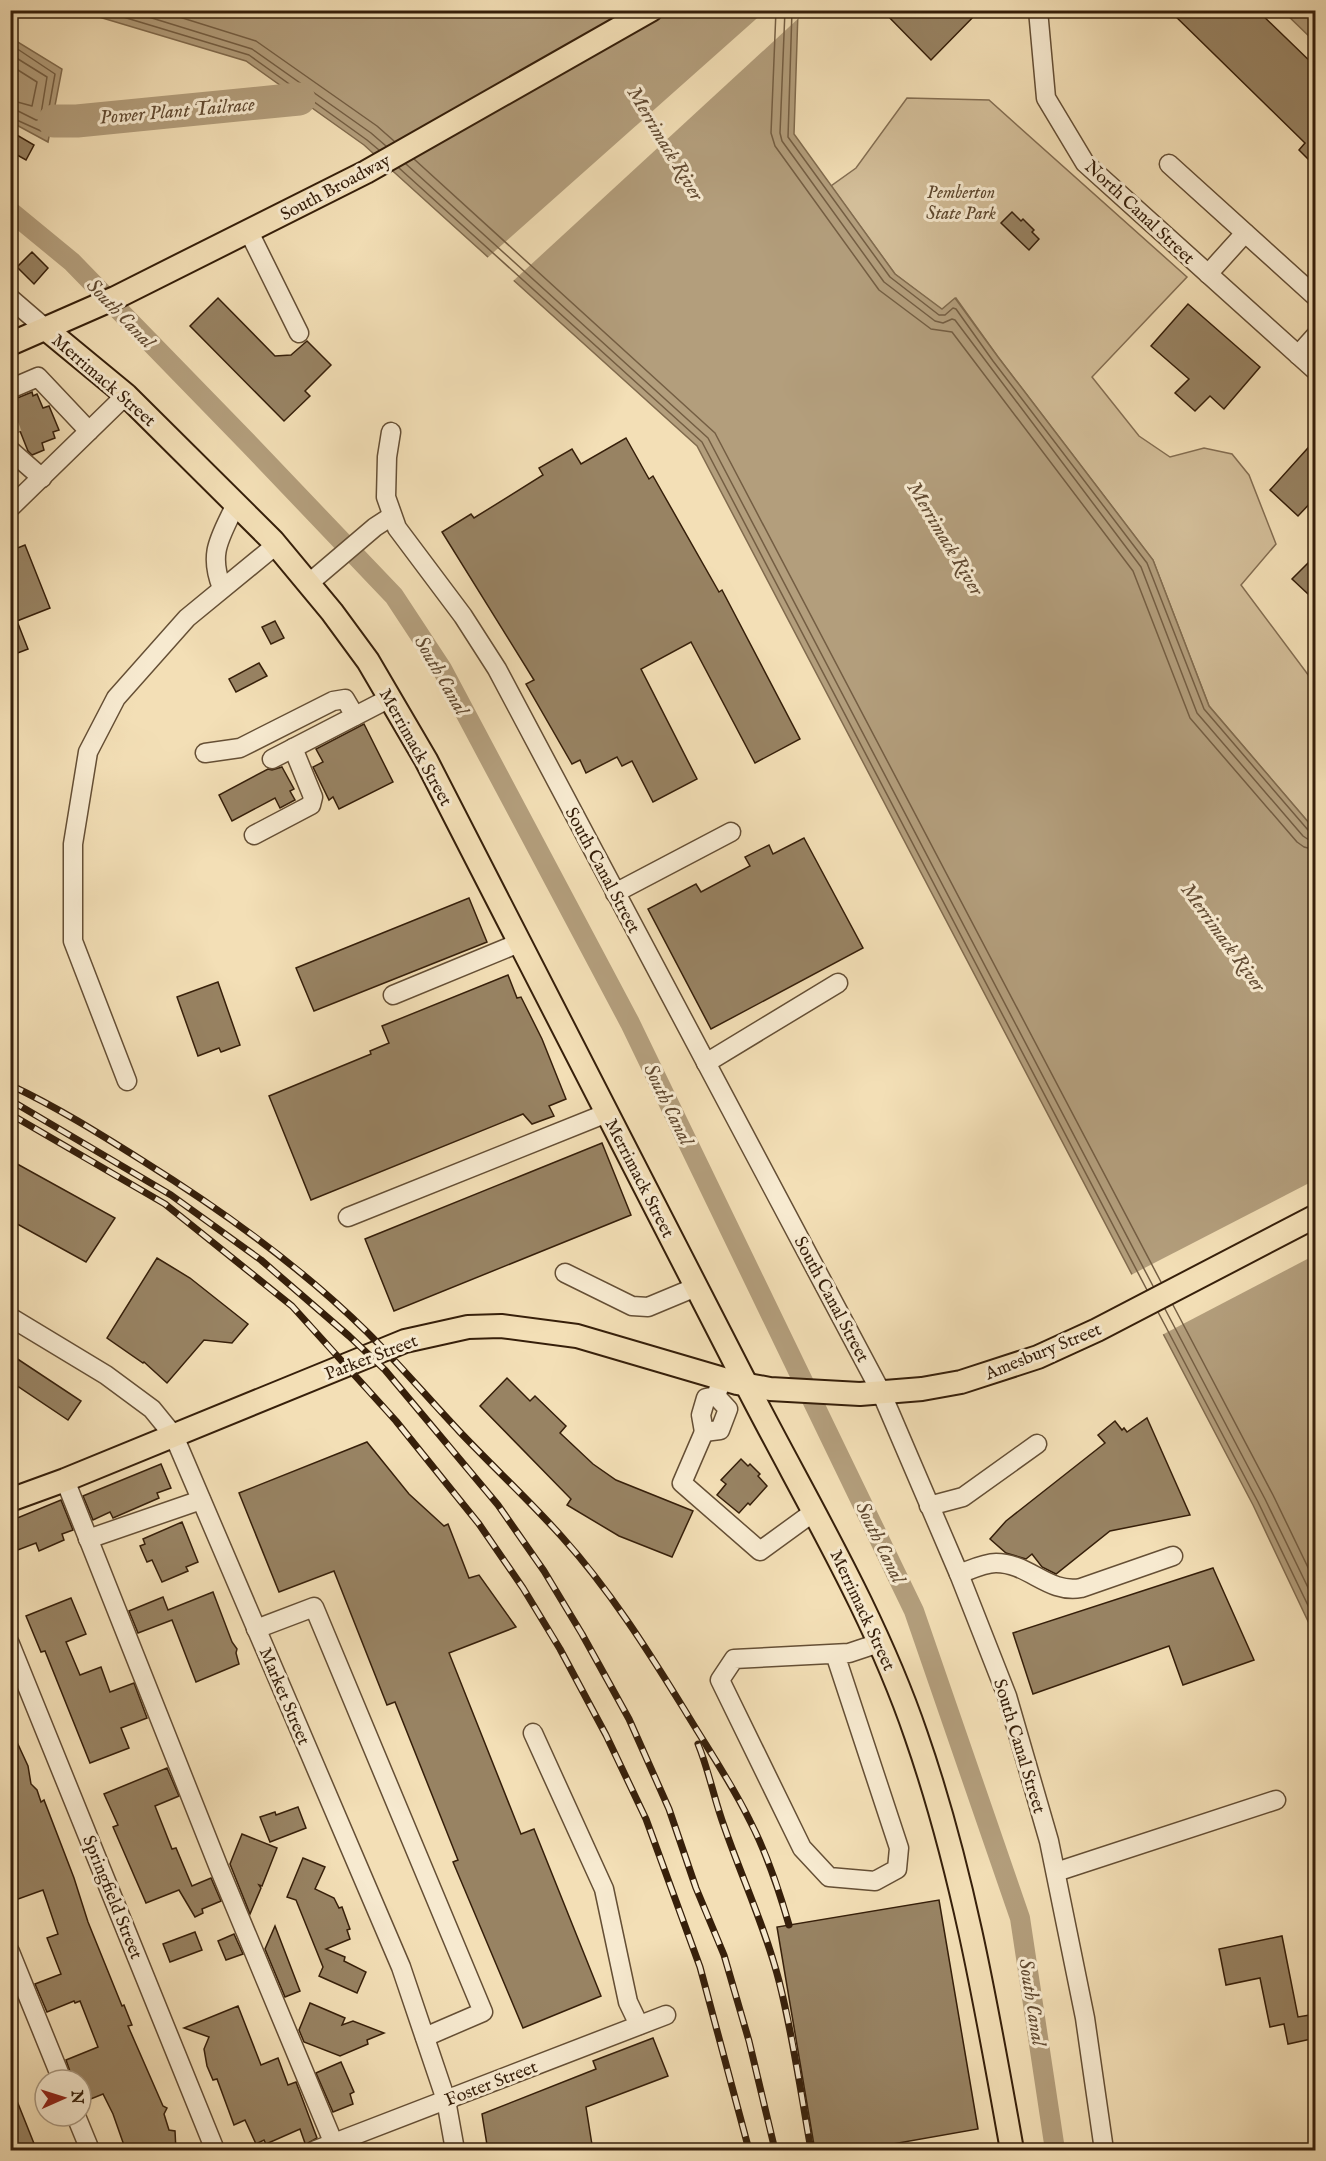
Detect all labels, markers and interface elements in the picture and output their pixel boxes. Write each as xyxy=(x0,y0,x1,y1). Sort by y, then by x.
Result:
water label: Merrimack River xyxy=(621,82,709,206)
water label: Power Plant Tailrace xyxy=(98,92,256,131)
street label: South Broadway xyxy=(277,150,395,227)
street label: North Canal Street xyxy=(1079,156,1199,270)
park label: Pemberton State Park xyxy=(926,182,996,226)
water label: South Canal xyxy=(80,274,161,356)
street label: Merrimack Street xyxy=(46,330,160,433)
water label: Merrimack River xyxy=(901,477,989,601)
water label: South Canal xyxy=(408,631,475,722)
street label: Merrimack Street xyxy=(373,685,456,810)
street label: South Canal Street xyxy=(559,804,645,938)
water label: Merrimack River xyxy=(1175,879,1271,998)
water label: South Canal xyxy=(637,1060,699,1152)
street label: Merrimack Street xyxy=(599,1115,679,1242)
street label: South Canal Street xyxy=(788,1233,874,1367)
street label: Amesbury Street xyxy=(981,1319,1105,1387)
street label: Parker Street xyxy=(322,1330,421,1387)
water label: South Canal xyxy=(849,1498,911,1590)
street label: Merrimack Street xyxy=(824,1547,900,1675)
street label: Market Street xyxy=(253,1644,314,1749)
street label: South Canal Street xyxy=(987,1676,1050,1816)
street label: Springfield Street xyxy=(76,1832,147,1963)
water label: South Canal xyxy=(1012,1957,1051,2050)
street label: Foster Street xyxy=(442,2056,541,2113)
north arrow xyxy=(33,2068,93,2128)
text: N xyxy=(66,2089,86,2105)

